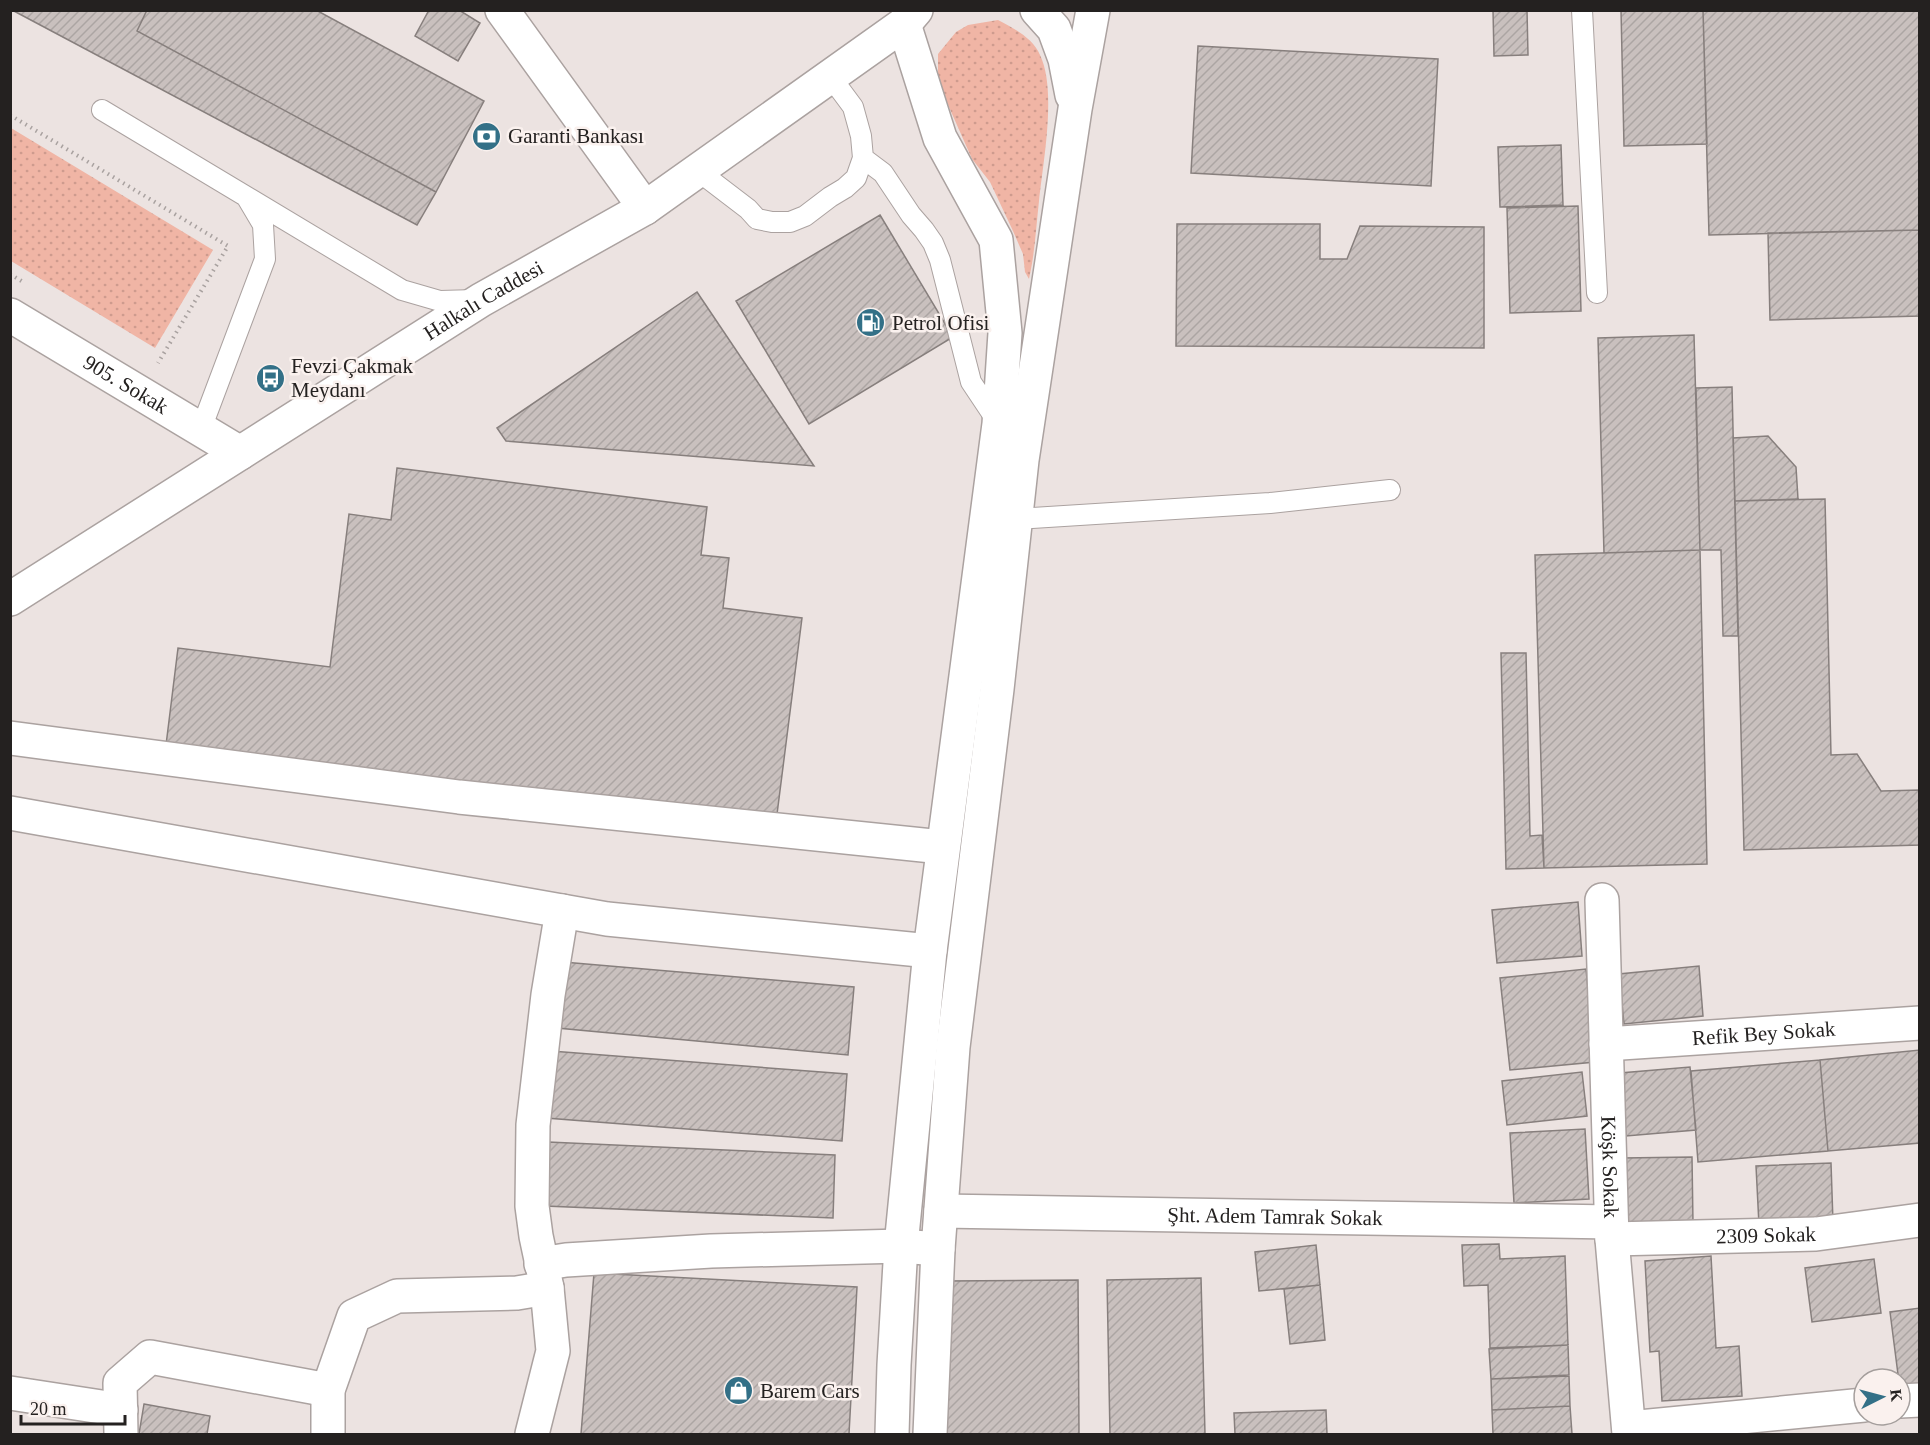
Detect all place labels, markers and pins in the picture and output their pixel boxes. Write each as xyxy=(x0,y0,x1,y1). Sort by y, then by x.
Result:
bank icon: Garanti Bankası xyxy=(471,120,503,152)
place label: Garanti Bankası xyxy=(508,124,644,148)
fuel station icon: Petrol Ofisi xyxy=(855,307,887,339)
place label: Petrol Ofisi xyxy=(892,311,990,335)
place label: Fevzi Çakmak Meydanı xyxy=(291,354,413,402)
bus stop icon: Fevzi Çakmak Meydanı xyxy=(254,362,286,394)
shop icon: Barem Cars xyxy=(723,1375,755,1407)
place label: Barem Cars xyxy=(760,1379,860,1403)

